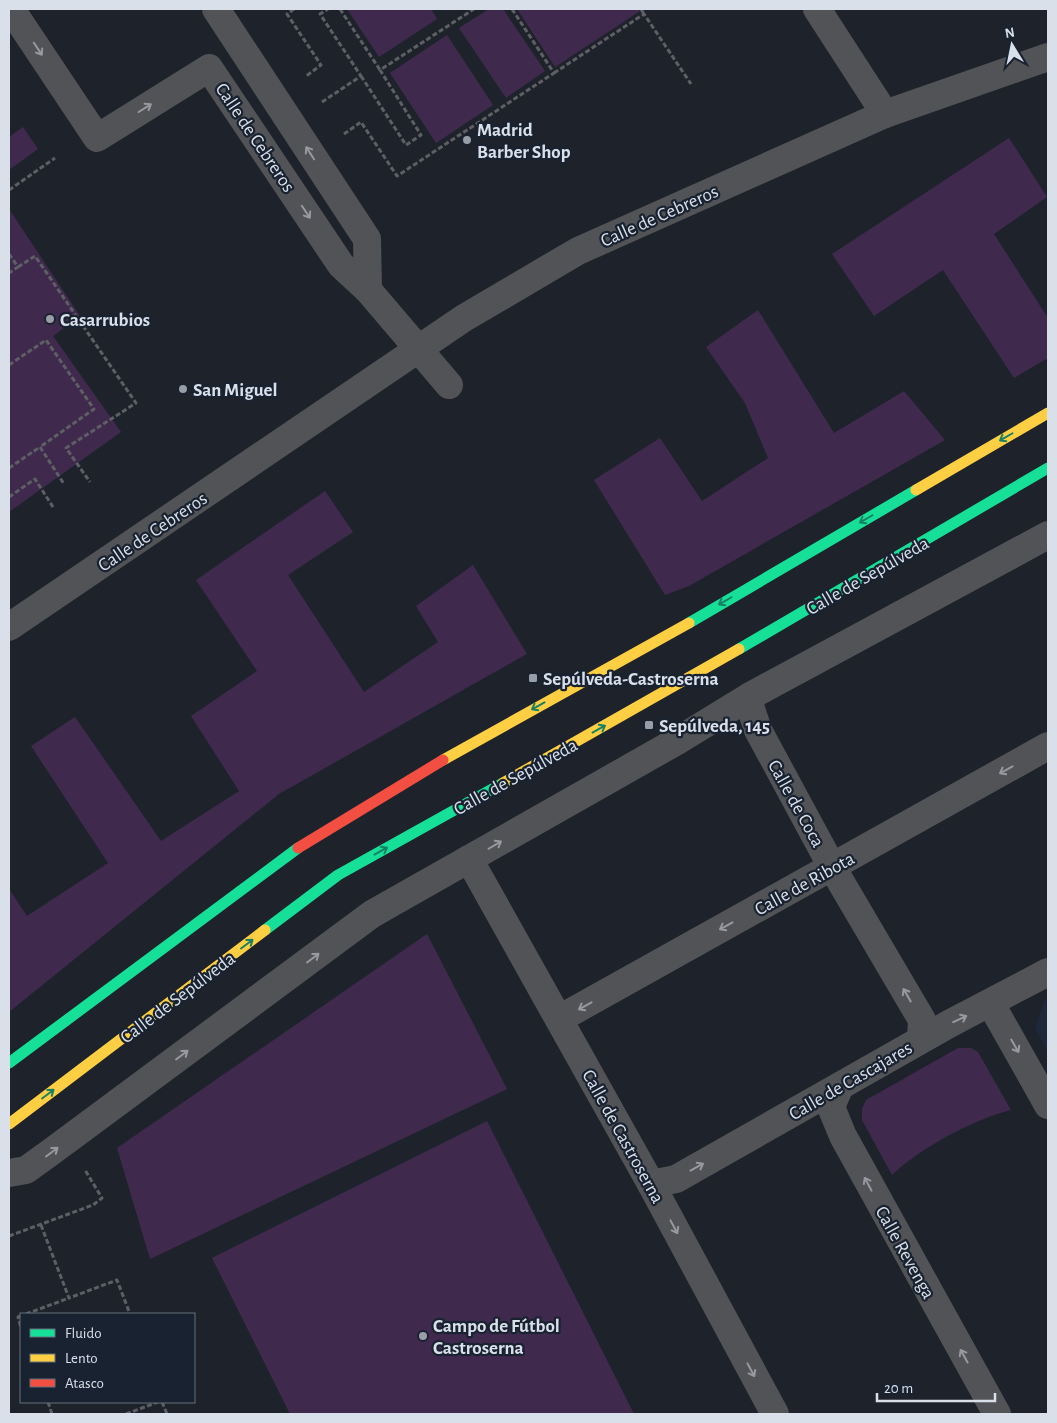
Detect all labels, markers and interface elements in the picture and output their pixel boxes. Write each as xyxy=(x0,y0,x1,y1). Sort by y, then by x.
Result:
north arrow xyxy=(987,20,1037,70)
text: N xyxy=(1004,25,1016,41)
one-way arrow xyxy=(33,42,43,56)
street label: Calle de Cebreros xyxy=(211,80,298,196)
one-way arrow xyxy=(137,103,151,113)
place label: Madrid Barber Shop xyxy=(477,121,571,162)
marker: Madrid Barber Shop xyxy=(461,134,473,146)
one-way arrow xyxy=(305,147,315,161)
street label: Calle de Cebreros xyxy=(598,182,721,251)
one-way arrow xyxy=(301,205,311,219)
place label: Casarrubios xyxy=(60,311,150,330)
marker: Casarrubios xyxy=(44,313,56,325)
place label: San Miguel xyxy=(193,381,278,400)
marker: San Miguel xyxy=(177,383,189,395)
one-way arrow xyxy=(1000,433,1014,443)
street label: Calle de Cebreros xyxy=(95,489,211,576)
one-way arrow xyxy=(859,515,873,525)
street label: Calle de Sepúlveda xyxy=(803,533,933,619)
one-way arrow xyxy=(718,596,733,606)
place label: Sepúlveda-Castroserna xyxy=(543,670,719,689)
marker: Sepúlveda-Castroserna xyxy=(527,672,539,684)
one-way arrow xyxy=(531,702,546,712)
place label: Sepúlveda, 145 xyxy=(659,717,770,736)
marker: Sepúlveda, 145 xyxy=(643,719,655,731)
one-way arrow xyxy=(591,724,605,734)
street label: Calle de Sepúlveda xyxy=(451,735,581,819)
street label: Calle de Coca xyxy=(764,757,827,851)
one-way arrow xyxy=(999,766,1013,776)
one-way arrow xyxy=(487,839,501,849)
one-way arrow xyxy=(373,846,387,856)
street label: Calle de Ribota xyxy=(752,849,858,919)
one-way arrow xyxy=(720,922,734,932)
one-way arrow xyxy=(240,939,254,949)
street label: Calle de Sepúlveda xyxy=(117,949,239,1047)
one-way arrow xyxy=(306,953,320,963)
one-way arrow xyxy=(901,988,911,1002)
one-way arrow xyxy=(577,1001,592,1011)
one-way arrow xyxy=(952,1013,967,1023)
street label: Calle de Cascajares xyxy=(786,1038,916,1124)
one-way arrow xyxy=(1010,1039,1020,1053)
one-way arrow xyxy=(175,1050,189,1060)
street label: Calle de Castroserna xyxy=(578,1067,667,1207)
one-way arrow xyxy=(41,1089,54,1100)
one-way arrow xyxy=(44,1147,58,1157)
one-way arrow xyxy=(689,1162,704,1172)
one-way arrow xyxy=(863,1177,872,1192)
street label: Calle Revenga xyxy=(871,1203,938,1302)
one-way arrow xyxy=(669,1219,679,1234)
legend xyxy=(20,1313,195,1403)
place label: Campo de Fútbol Castroserna xyxy=(433,1317,560,1358)
text: Fluido xyxy=(65,1326,102,1341)
marker: Campo de Fútbol Castroserna xyxy=(417,1330,429,1342)
one-way arrow xyxy=(959,1350,969,1364)
text: Lento xyxy=(65,1351,98,1366)
one-way arrow xyxy=(746,1362,756,1377)
scale bar xyxy=(877,1370,994,1402)
text: Atasco xyxy=(65,1376,104,1391)
text: 20 m xyxy=(884,1381,913,1396)

